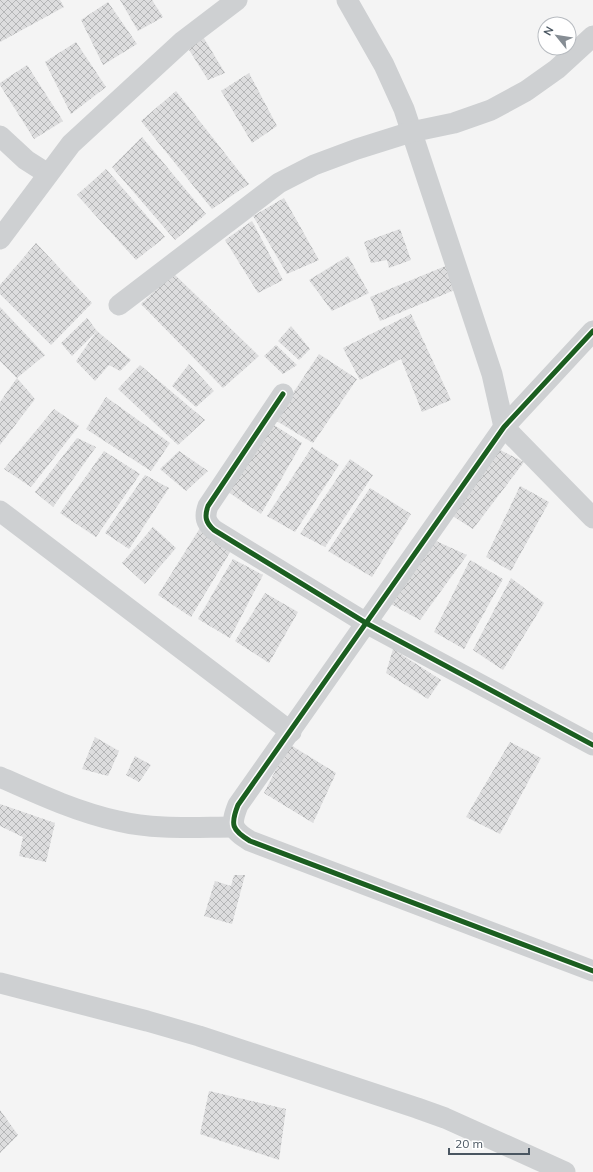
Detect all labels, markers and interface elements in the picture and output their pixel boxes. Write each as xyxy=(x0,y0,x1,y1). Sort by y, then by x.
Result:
north arrow xyxy=(537,16,577,56)
text: N xyxy=(540,24,556,38)
scale bar xyxy=(449,1130,529,1156)
text: 20 m xyxy=(455,1136,483,1151)

